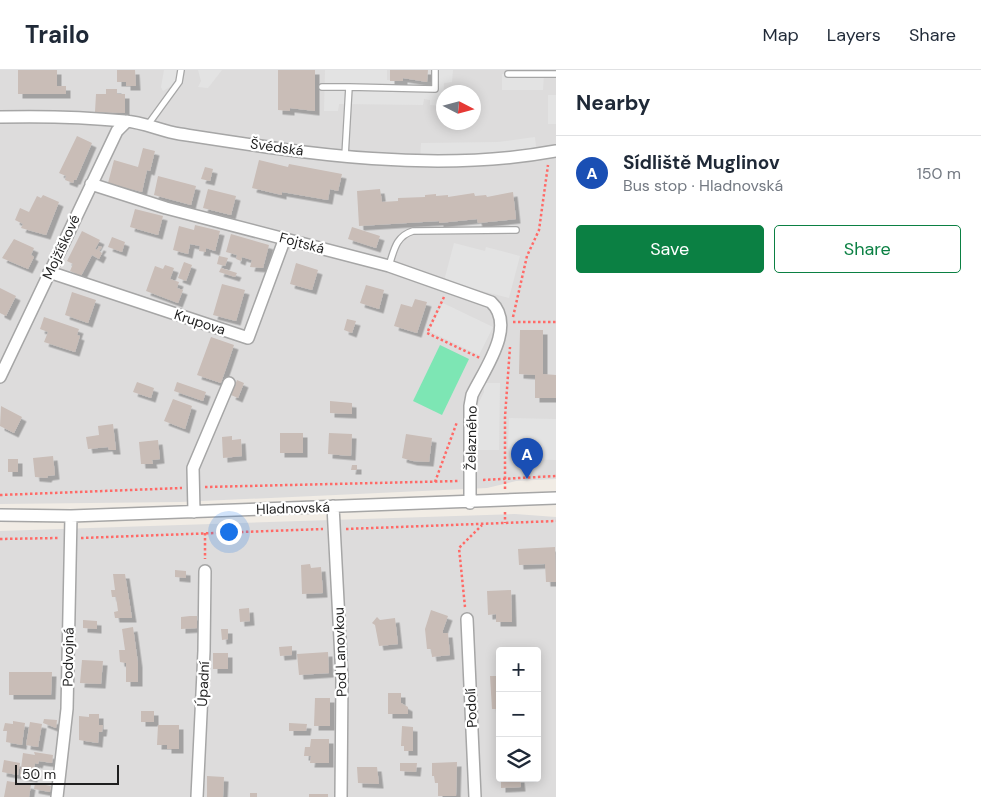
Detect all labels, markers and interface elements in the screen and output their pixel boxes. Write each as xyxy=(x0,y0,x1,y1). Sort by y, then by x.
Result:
text: Trailo xyxy=(25,19,90,50)
text: Map xyxy=(763,23,799,47)
text: Layers xyxy=(827,23,881,47)
text: Share xyxy=(909,23,956,47)
north arrow xyxy=(436,85,481,130)
text: Nearby xyxy=(576,89,650,117)
street label: Švédská xyxy=(249,134,305,160)
text: Sídliště Muglinov xyxy=(623,150,780,175)
text: A xyxy=(586,163,598,184)
text: 150 m xyxy=(917,163,961,184)
text: Bus stop · Hladnovská xyxy=(623,175,783,196)
street label: Mojžíškové xyxy=(38,212,84,282)
button: Save xyxy=(576,225,764,273)
button: Share xyxy=(774,225,961,273)
street label: Fojtská xyxy=(277,228,327,258)
street label: Krupova xyxy=(172,305,228,339)
street label: Želazného xyxy=(461,405,481,471)
pin: A xyxy=(511,438,543,479)
street label: Hladnovská xyxy=(256,498,330,518)
your location xyxy=(216,519,242,545)
street label: Pod Lanovkou xyxy=(329,607,351,697)
street label: Podvojná xyxy=(58,627,78,687)
map controls xyxy=(496,647,541,782)
button: + xyxy=(496,647,541,692)
street label: Úpadní xyxy=(193,660,213,707)
street label: Podolí xyxy=(461,687,481,728)
button: − xyxy=(496,692,541,737)
button: layers xyxy=(496,737,541,782)
scale bar xyxy=(15,762,119,785)
text: 50 m xyxy=(22,765,56,783)

